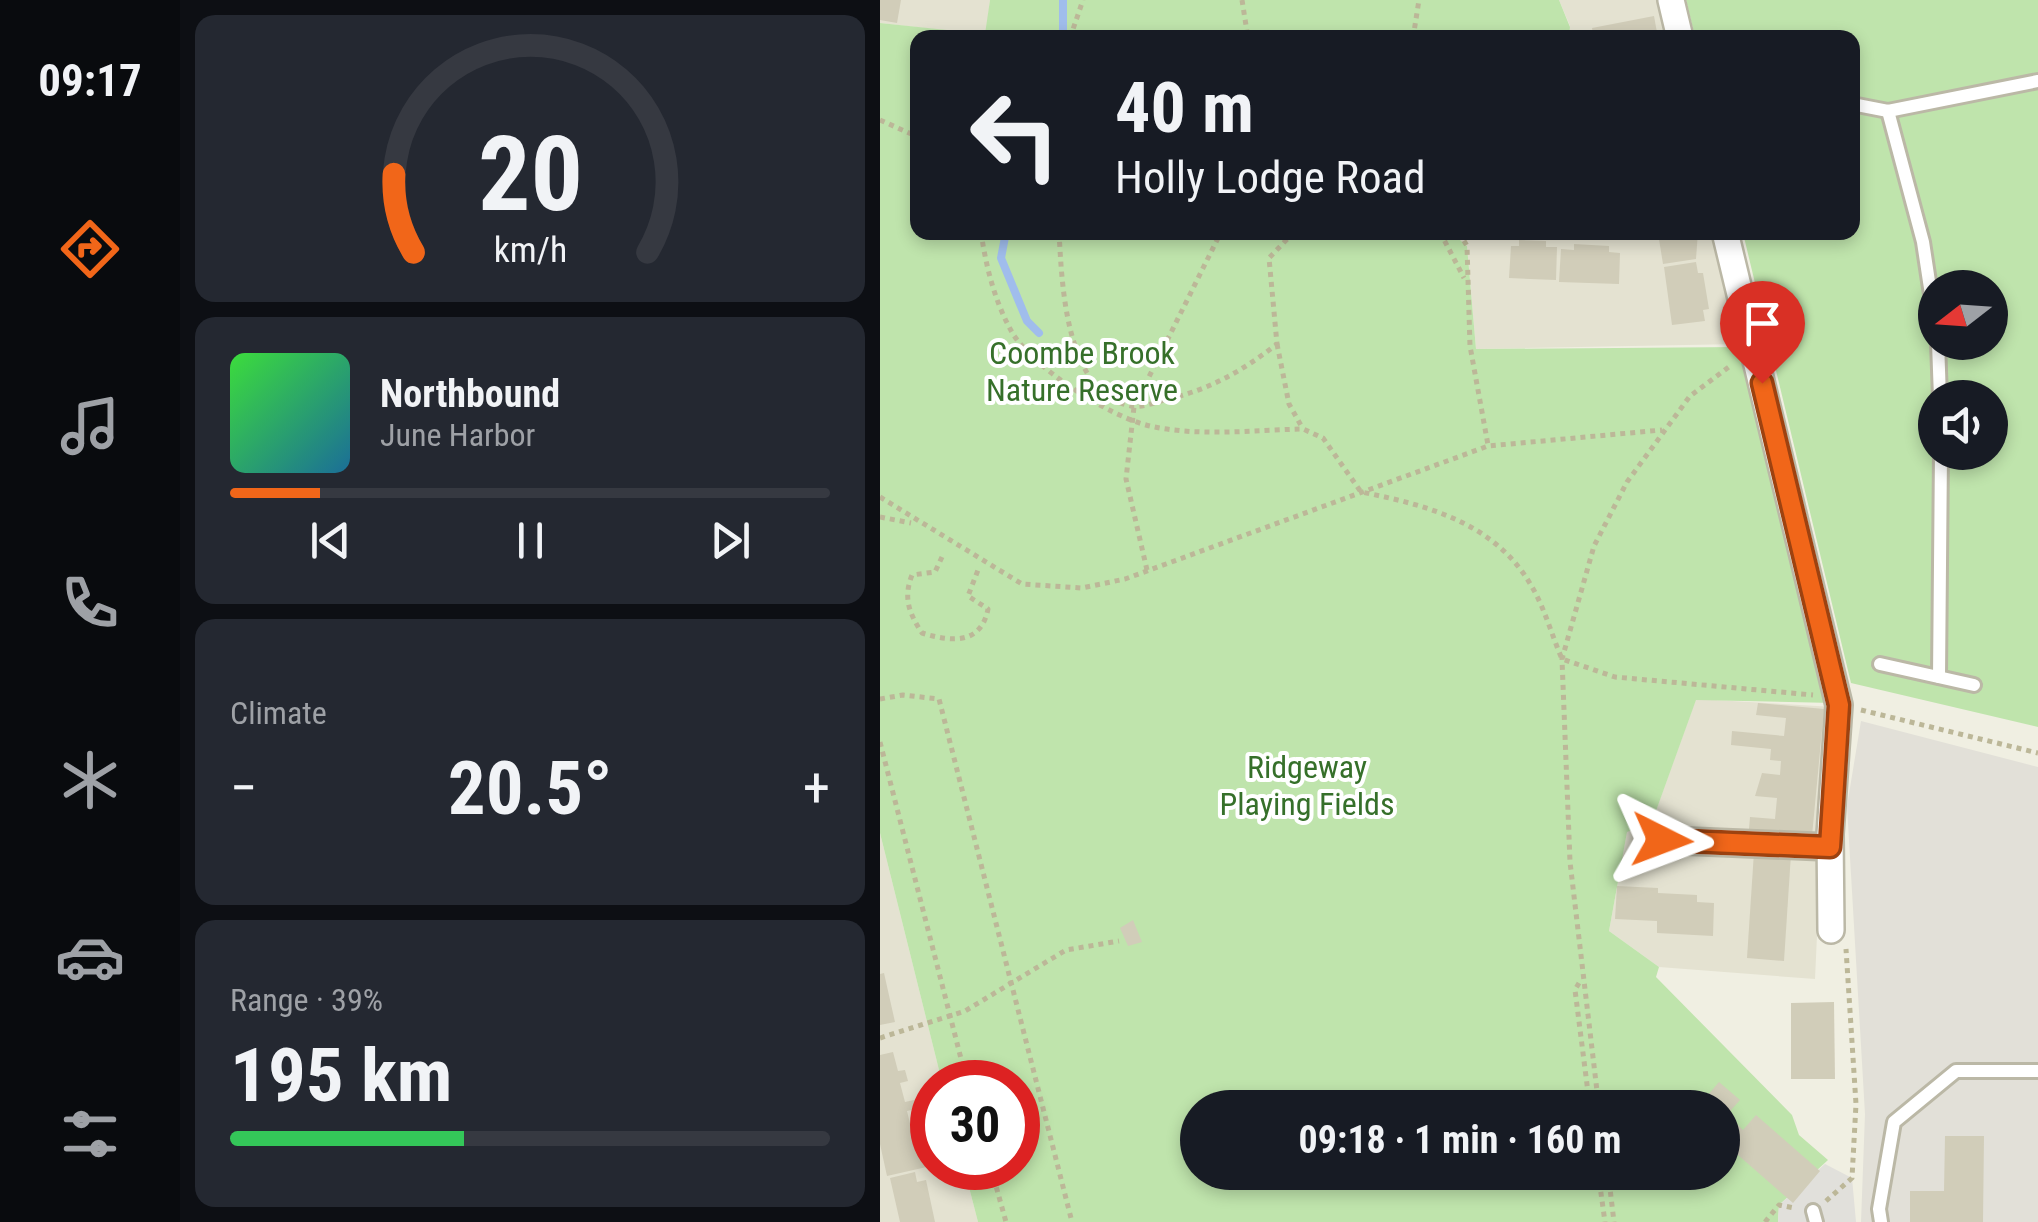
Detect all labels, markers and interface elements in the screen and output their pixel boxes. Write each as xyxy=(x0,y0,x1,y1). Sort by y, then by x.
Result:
text: 09:17 xyxy=(38,54,142,107)
text: 40 m xyxy=(1115,67,1254,149)
icon: left xyxy=(950,70,1080,200)
text: 20 xyxy=(477,114,583,235)
text: Holly Lodge Road xyxy=(1115,151,1426,204)
icon: directions xyxy=(55,214,125,284)
text: km/h xyxy=(493,229,567,271)
north arrow xyxy=(1918,270,2008,360)
map controls xyxy=(1918,270,2008,470)
pin xyxy=(1720,281,1805,384)
icon: arrive xyxy=(1735,296,1790,351)
park label: Coombe Brook Nature Reserve xyxy=(986,334,1178,409)
text: Northbound xyxy=(380,372,560,416)
button: sound xyxy=(1918,380,2008,470)
icon: music xyxy=(55,391,125,461)
text: June Harbor xyxy=(380,416,535,454)
icon: previous xyxy=(303,513,358,568)
icon: pause xyxy=(503,513,558,568)
icon: next xyxy=(703,513,758,568)
icon: phone xyxy=(55,568,125,638)
text: Climate xyxy=(230,694,327,732)
text: 20.5° xyxy=(448,744,612,832)
icon: climate xyxy=(55,745,125,815)
park label: Ridgeway Playing Fields xyxy=(1219,748,1395,823)
text: − xyxy=(230,756,258,820)
text: + xyxy=(803,756,830,820)
position arrow xyxy=(1610,788,1714,892)
icon: car xyxy=(55,922,125,992)
text: Range · 39% xyxy=(230,981,383,1019)
text: 195 km xyxy=(230,1031,452,1119)
speed limit sign: 30 xyxy=(910,1060,1040,1190)
icon: filters xyxy=(55,1099,125,1169)
text: 09:18 · 1 min · 160 m xyxy=(1299,1118,1621,1162)

